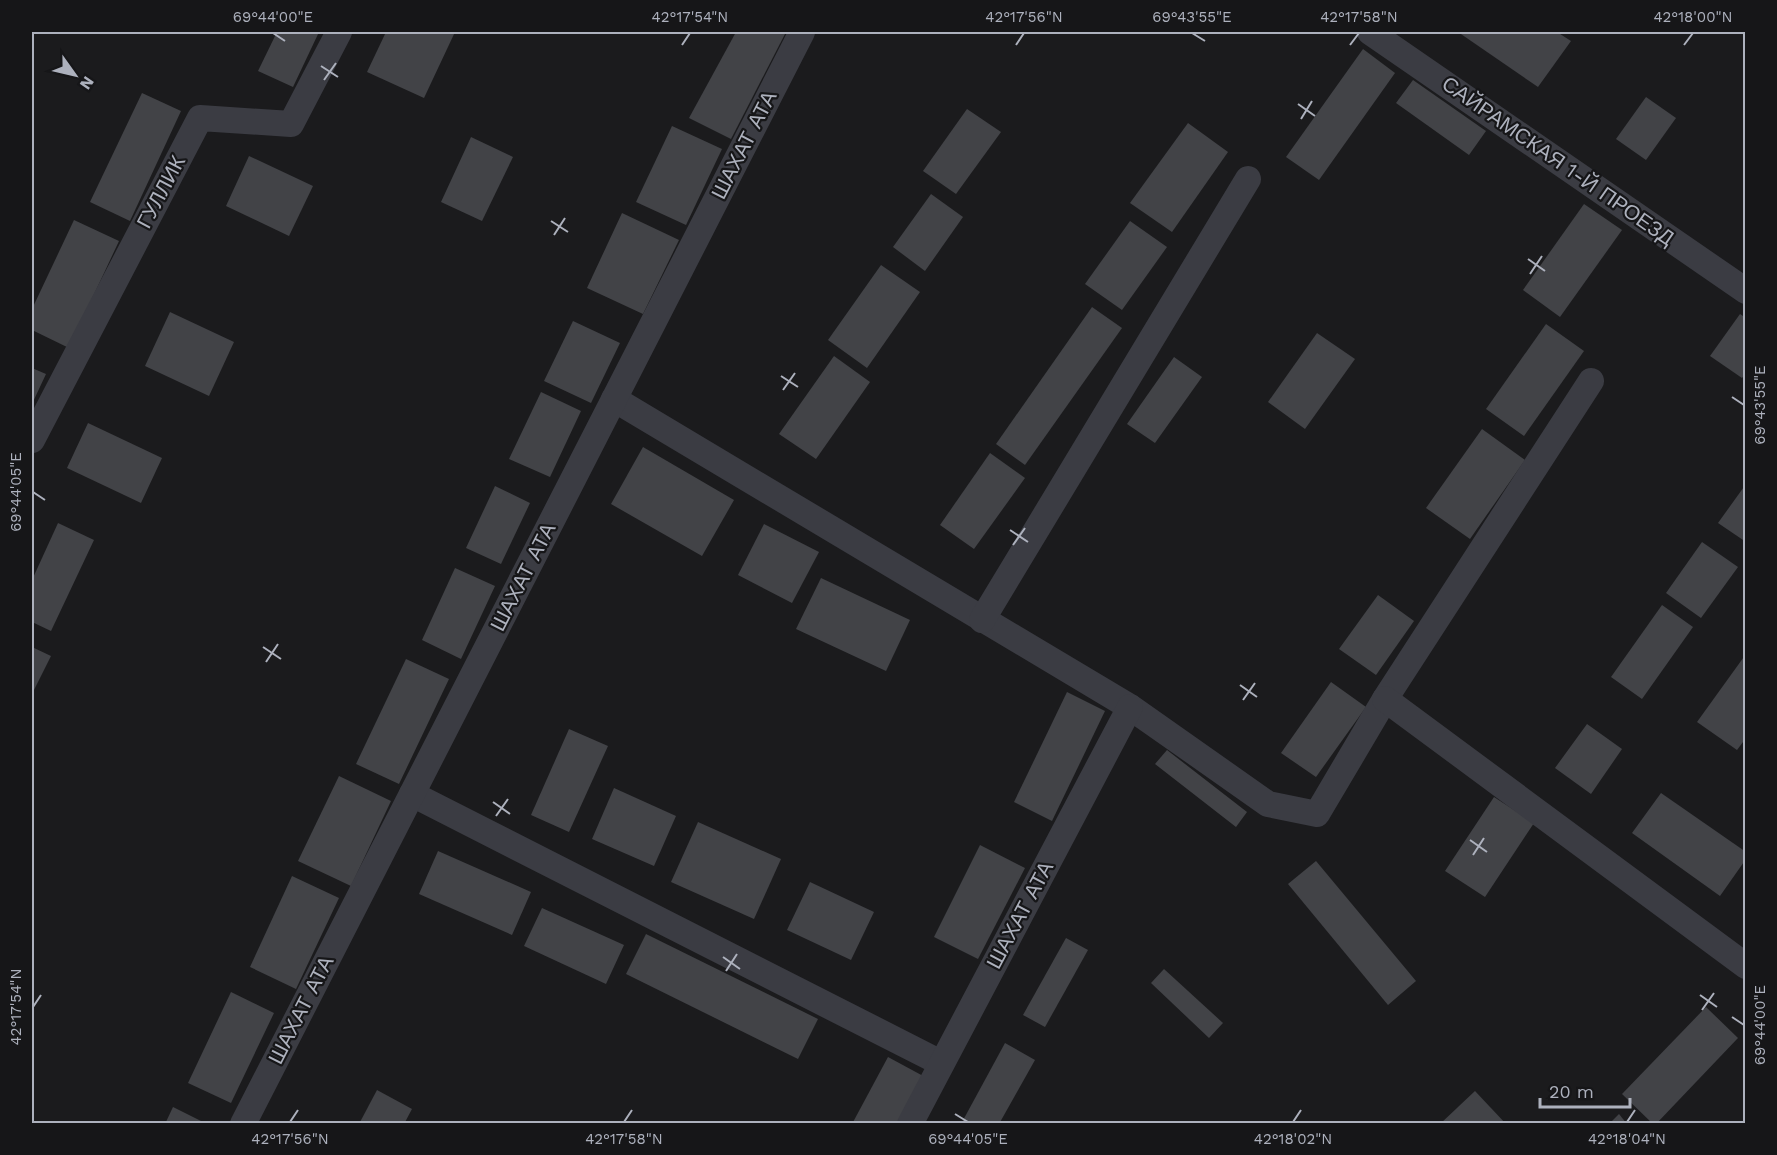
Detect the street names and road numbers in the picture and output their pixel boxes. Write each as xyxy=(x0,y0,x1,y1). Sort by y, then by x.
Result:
street label: САЙРАМСКАЯ 1-Й ПРОЕЗД xyxy=(1437,71,1679,251)
street label: ШАХАТ АТА xyxy=(706,86,782,203)
street label: ГУЛЛИК xyxy=(131,150,190,232)
street label: ШАХАТ АТА xyxy=(485,518,561,635)
street label: ШАХАТ АТА xyxy=(981,857,1058,973)
street label: ШАХАТ АТА xyxy=(263,951,339,1068)

